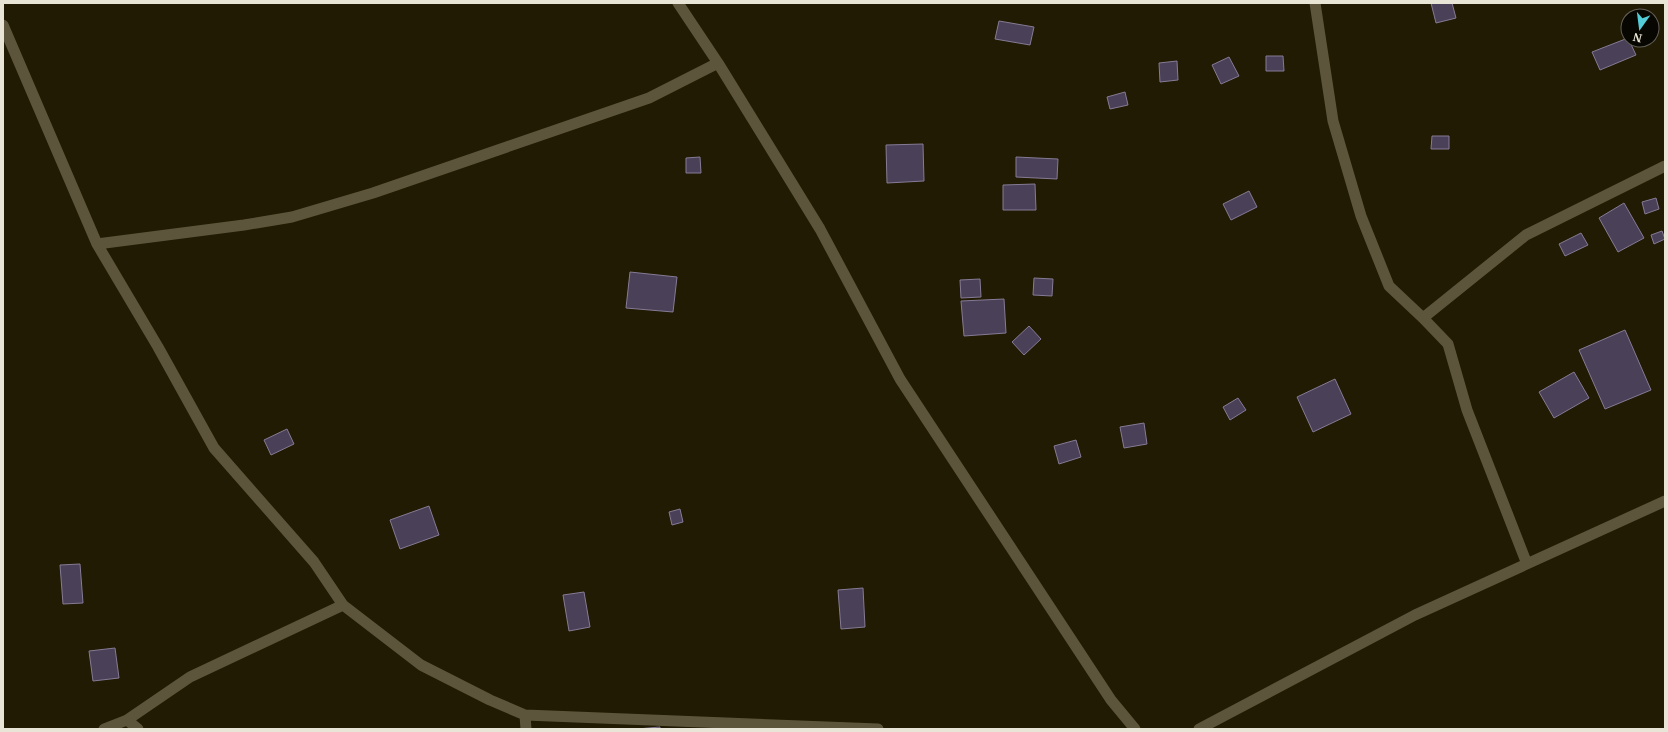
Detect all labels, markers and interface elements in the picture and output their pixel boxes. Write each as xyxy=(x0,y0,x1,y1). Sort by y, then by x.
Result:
north arrow xyxy=(1620,8,1660,48)
text: N xyxy=(1631,30,1643,46)

